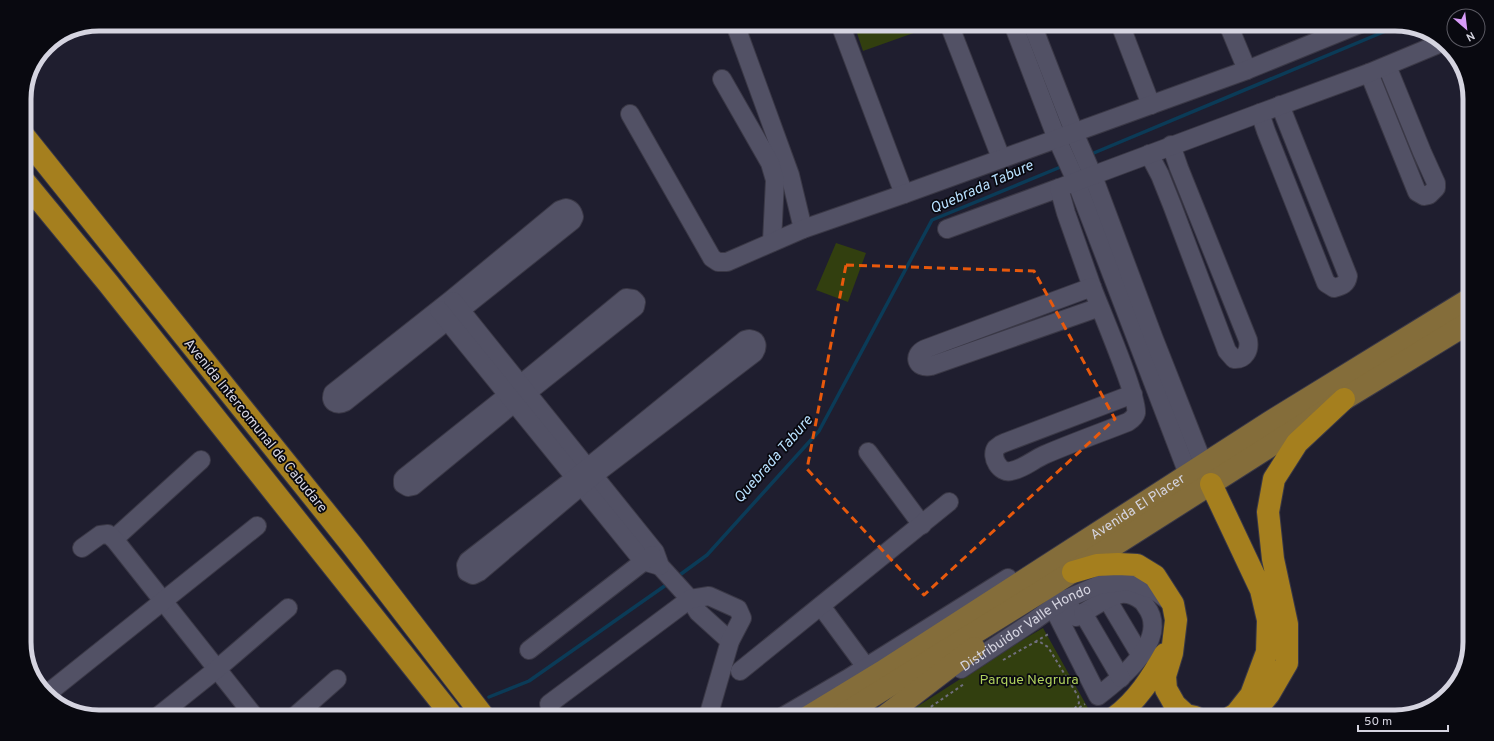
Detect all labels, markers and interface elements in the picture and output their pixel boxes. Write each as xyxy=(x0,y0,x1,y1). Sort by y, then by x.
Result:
north arrow xyxy=(1446,8,1486,48)
text: N xyxy=(1463,28,1477,44)
water label: Quebrada Tabure xyxy=(928,157,1037,219)
street label: Avenida Intercomunal de Cabudare xyxy=(180,336,330,516)
water label: Quebrada Tabure xyxy=(730,412,818,508)
street label: Avenida El Placer xyxy=(1087,470,1189,544)
street label: Distribuidor Valle Hondo xyxy=(957,581,1094,675)
park label: Parque Negrura xyxy=(979,672,1079,689)
scale bar xyxy=(1358,707,1448,733)
text: 50 m xyxy=(1364,714,1392,730)

